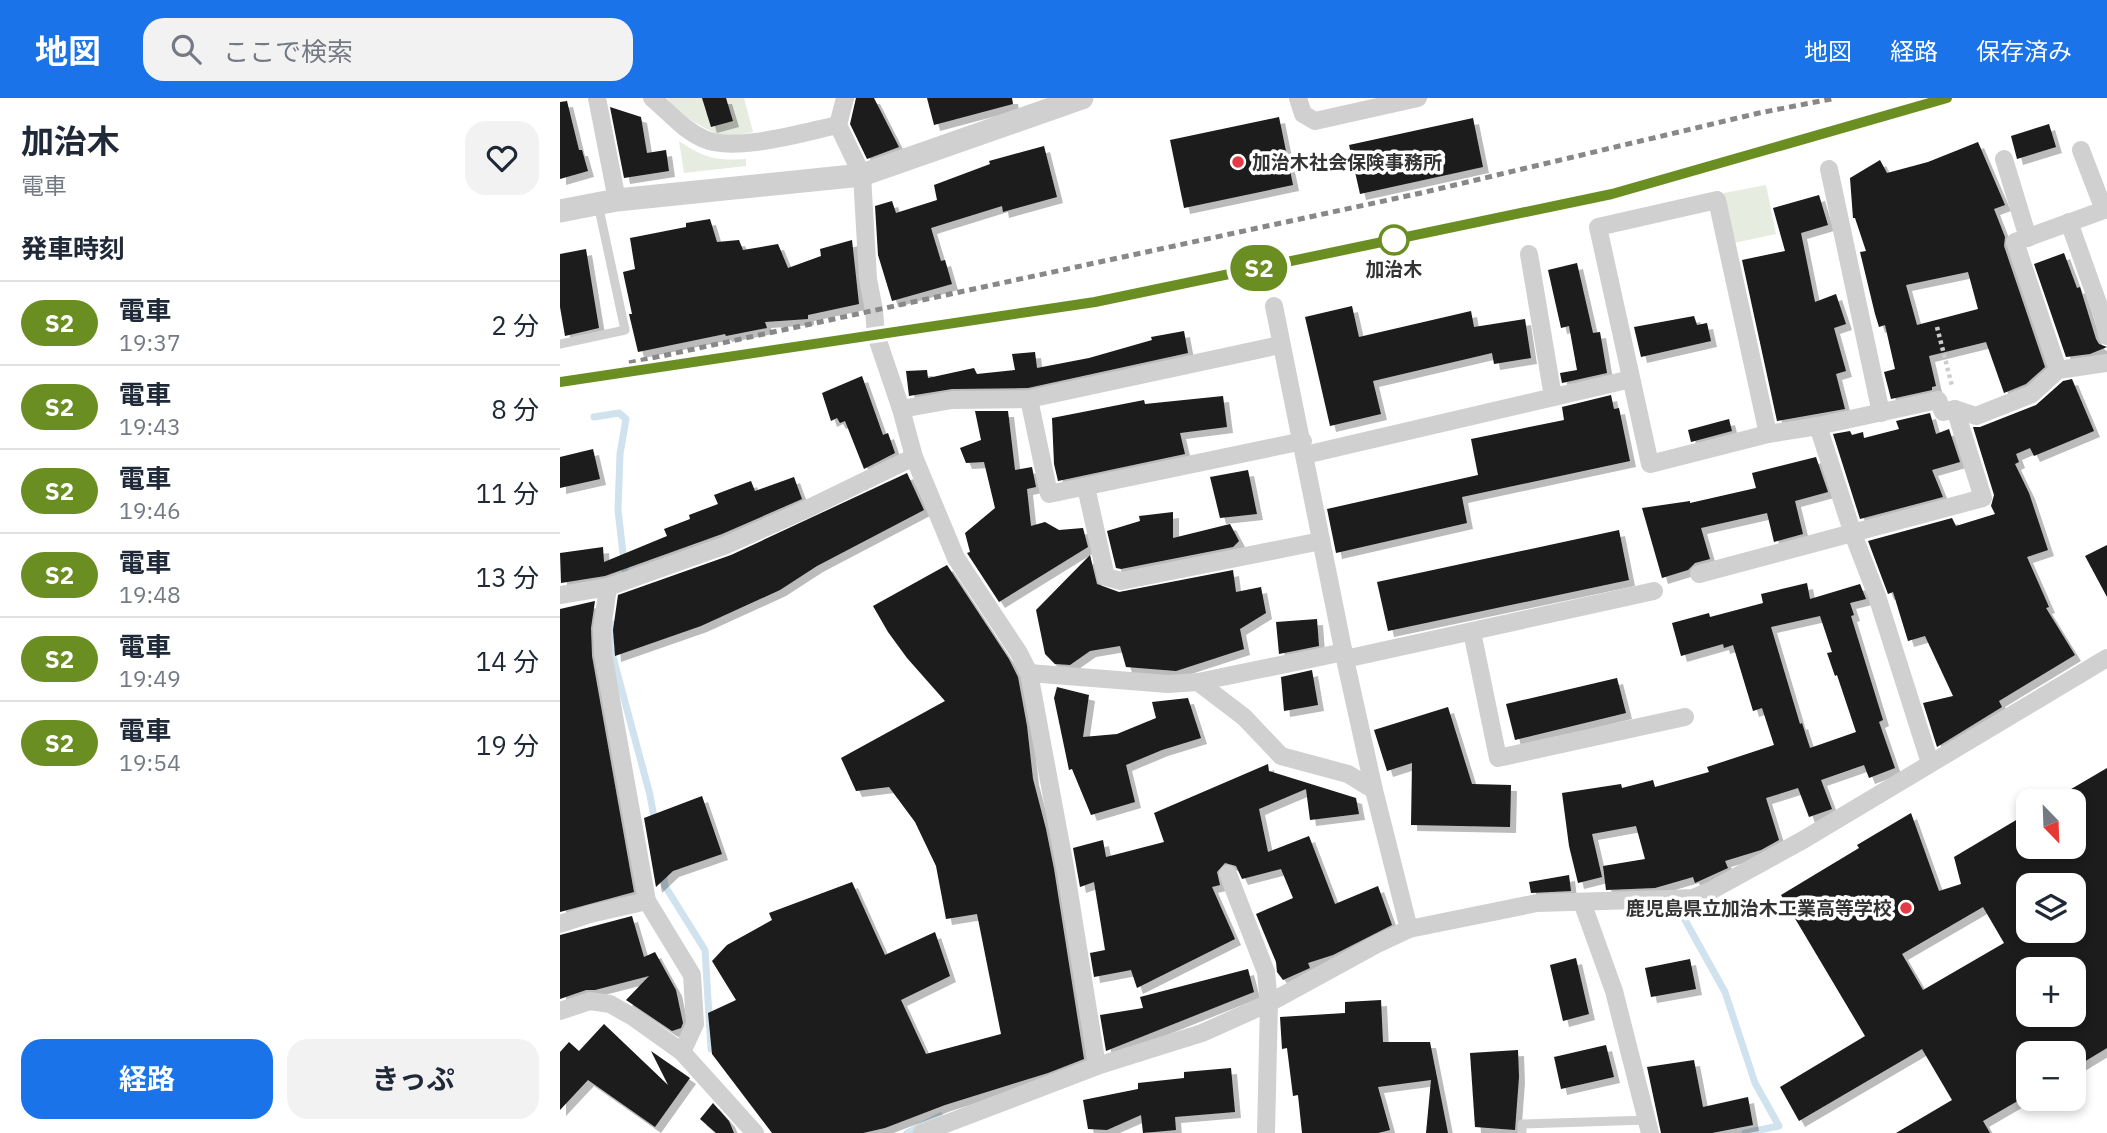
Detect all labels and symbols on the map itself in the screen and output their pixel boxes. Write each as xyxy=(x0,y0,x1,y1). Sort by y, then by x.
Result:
place label: 加治木社会保険事務所 xyxy=(1252,150,1442,174)
marker: 加治木社会保険事務所 xyxy=(1230,154,1246,170)
marker: 加治木 xyxy=(1379,225,1409,255)
line badge: S2 xyxy=(1228,245,1290,291)
place label: 加治木 xyxy=(1365,257,1423,281)
north arrow xyxy=(2016,789,2086,859)
place label: 鹿児島県立加治木工業高等学校 xyxy=(1626,896,1892,920)
marker: 鹿児島県立加治木工業高等学校 xyxy=(1898,900,1914,916)

